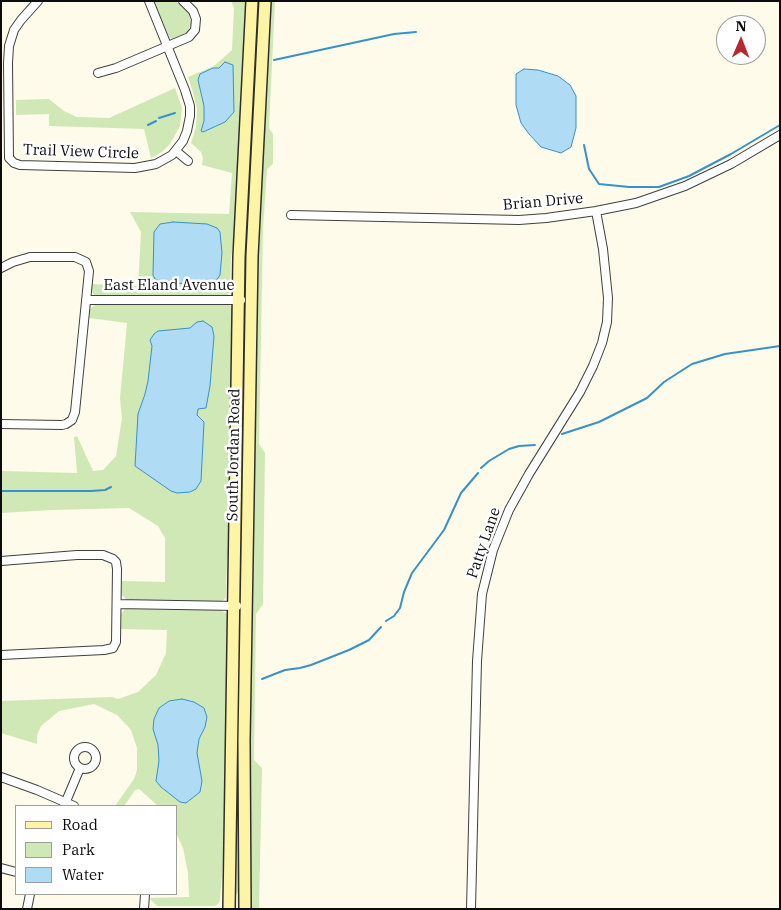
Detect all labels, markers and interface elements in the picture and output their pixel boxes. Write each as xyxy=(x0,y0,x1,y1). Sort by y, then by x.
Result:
north arrow xyxy=(716,15,766,65)
text: N xyxy=(736,17,747,35)
street label: Trail View Circle xyxy=(23,141,139,163)
street label: Brian Drive xyxy=(502,190,584,214)
street label: East Eland Avenue xyxy=(103,277,235,295)
street label: South Jordan Road xyxy=(224,389,244,521)
street label: Patty Lane xyxy=(463,505,505,581)
legend xyxy=(15,805,178,895)
text: Road xyxy=(62,815,98,834)
text: Park xyxy=(62,840,95,859)
text: Water xyxy=(62,865,104,884)

